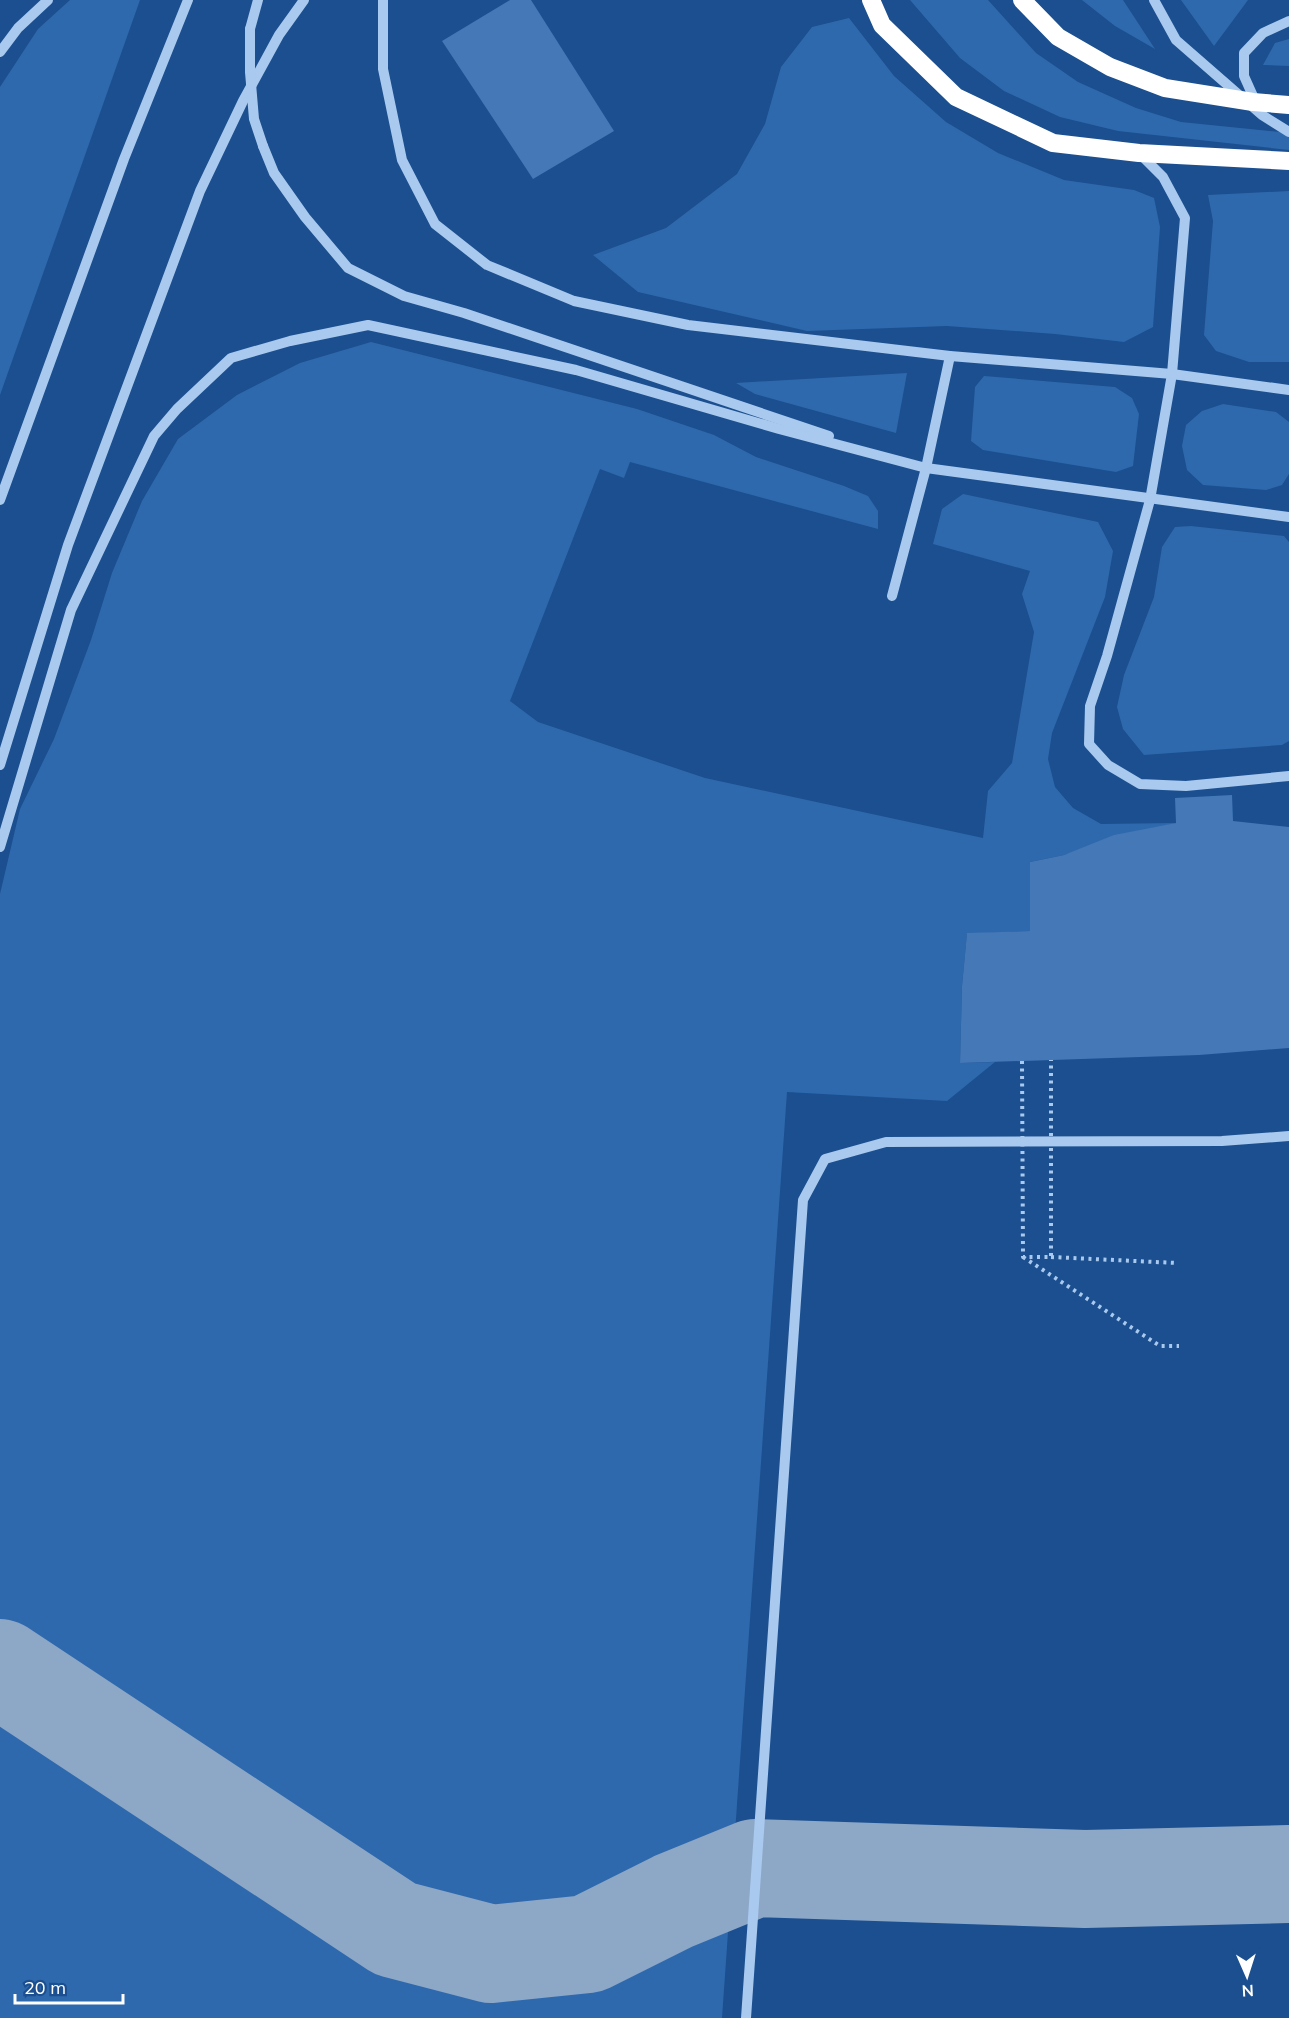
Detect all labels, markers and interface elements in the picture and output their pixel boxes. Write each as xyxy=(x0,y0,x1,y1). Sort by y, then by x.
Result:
north arrow xyxy=(1217,1946,1277,2006)
scale bar xyxy=(15,1967,123,2005)
text: 20 m xyxy=(24,1976,66,1999)
text: N xyxy=(1241,1981,1254,2001)

